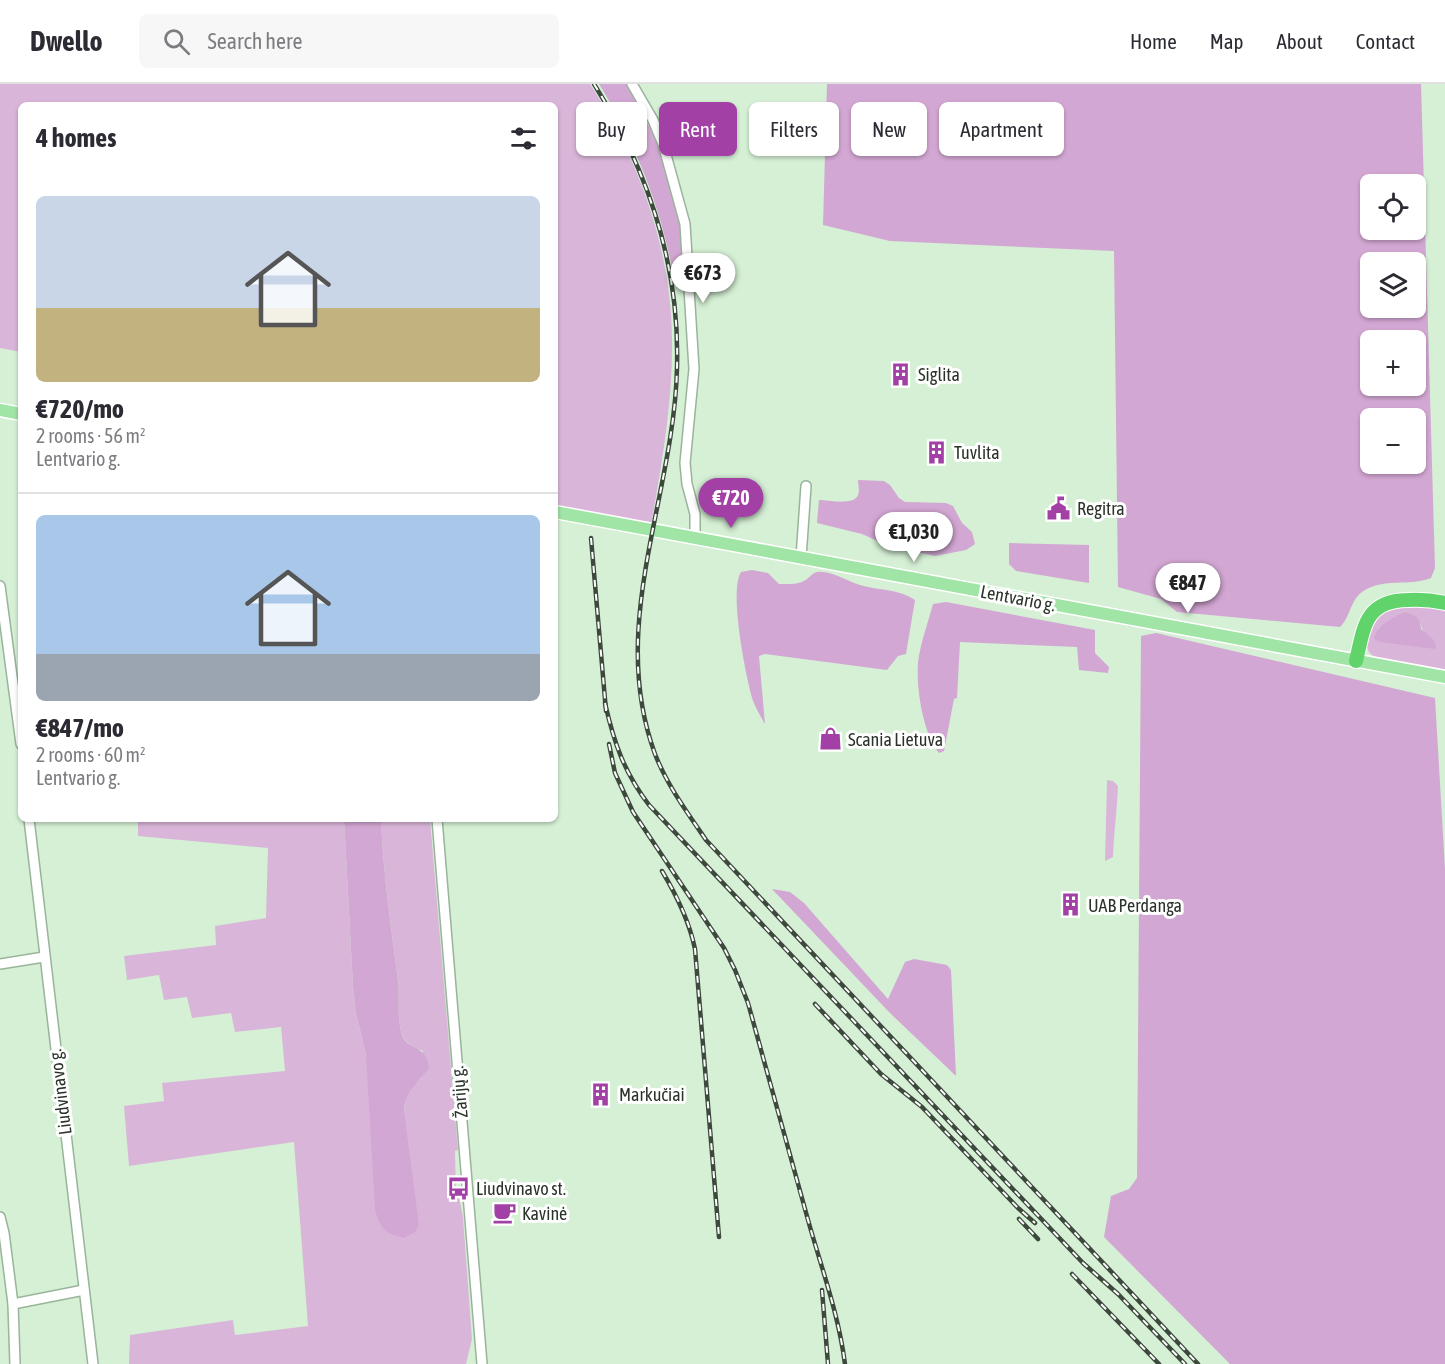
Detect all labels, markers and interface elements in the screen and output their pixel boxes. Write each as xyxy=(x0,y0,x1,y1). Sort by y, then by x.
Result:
search box xyxy=(139,14,559,68)
text: Dwello xyxy=(30,25,103,57)
icon: search xyxy=(160,25,193,58)
text: Search here xyxy=(208,28,302,54)
text: Home xyxy=(1130,29,1177,53)
text: Map xyxy=(1210,29,1244,53)
text: About xyxy=(1277,29,1323,53)
text: Contact xyxy=(1356,29,1415,53)
chip: Buy xyxy=(576,102,647,156)
chip: Rent xyxy=(659,102,737,156)
chip: Filters xyxy=(749,102,839,156)
chip: New xyxy=(851,102,927,156)
chip: Apartment xyxy=(939,102,1064,156)
icon: filters xyxy=(507,122,540,155)
text: 4 homes xyxy=(36,123,116,153)
map controls xyxy=(1360,174,1426,474)
button: locate xyxy=(1360,174,1426,240)
icon: home xyxy=(234,235,342,343)
button: layers xyxy=(1360,252,1426,318)
pin: €673 xyxy=(667,253,739,304)
text: €673 xyxy=(684,261,722,284)
button: + xyxy=(1360,330,1426,396)
building icon: Siglita xyxy=(887,361,913,387)
place label: Siglita xyxy=(918,364,960,385)
text: €720/mo xyxy=(36,394,124,424)
button: − xyxy=(1360,408,1426,474)
text: 2 rooms · 56 m² xyxy=(36,424,146,447)
building icon: Tuvlita xyxy=(923,439,949,465)
place label: Tuvlita xyxy=(954,442,1000,463)
text: Lentvario g. xyxy=(36,447,120,470)
pin: €720 xyxy=(695,478,767,529)
text: €720 xyxy=(712,486,750,509)
public building icon: Regitra xyxy=(1046,495,1072,521)
place label: Regitra xyxy=(1077,498,1125,519)
pin: €1,030 xyxy=(865,512,963,563)
text: €1,030 xyxy=(889,520,939,543)
icon: home xyxy=(234,554,342,662)
pin: €847 xyxy=(1152,563,1224,614)
text: €847 xyxy=(1169,571,1207,594)
street label: Lentvario g. xyxy=(979,580,1057,616)
text: €847/mo xyxy=(36,713,124,743)
shop icon: Scania Lietuva xyxy=(817,726,843,752)
place label: Scania Lietuva xyxy=(848,729,943,750)
text: 2 rooms · 60 m² xyxy=(36,743,146,766)
text: Lentvario g. xyxy=(36,766,120,789)
building icon: UAB Perdanga xyxy=(1057,892,1083,918)
place label: UAB Perdanga xyxy=(1088,895,1182,916)
street label: Liudvinavo g. xyxy=(44,1048,76,1136)
street label: Žarijų g. xyxy=(446,1065,472,1119)
building icon: Markučiai xyxy=(588,1081,614,1107)
place label: Markučiai xyxy=(619,1084,685,1105)
bus stop icon: Liudvinavo st. xyxy=(445,1175,471,1201)
place label: Liudvinavo st. xyxy=(476,1178,566,1199)
cafe icon: Kavinė xyxy=(491,1200,517,1226)
place label: Kavinė xyxy=(522,1203,567,1224)

